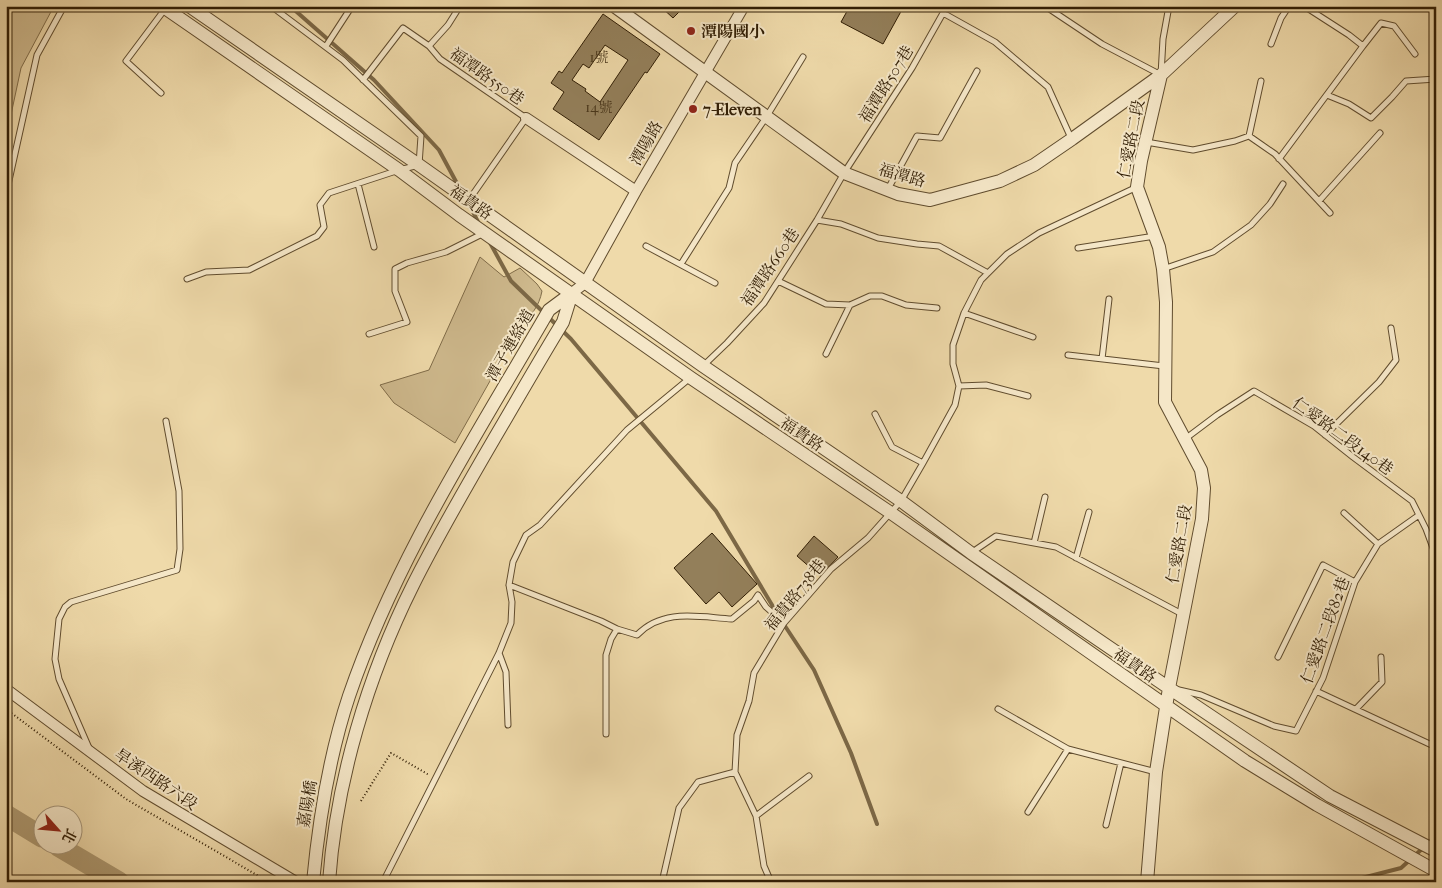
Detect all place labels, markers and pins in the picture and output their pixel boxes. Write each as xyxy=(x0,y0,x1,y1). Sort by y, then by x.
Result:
place label: 潭陽國小 xyxy=(701,22,765,41)
marker: 潭陽國小 xyxy=(685,25,697,37)
place label: 7-Eleven xyxy=(702,100,762,119)
marker: 7-Eleven xyxy=(687,103,699,115)

